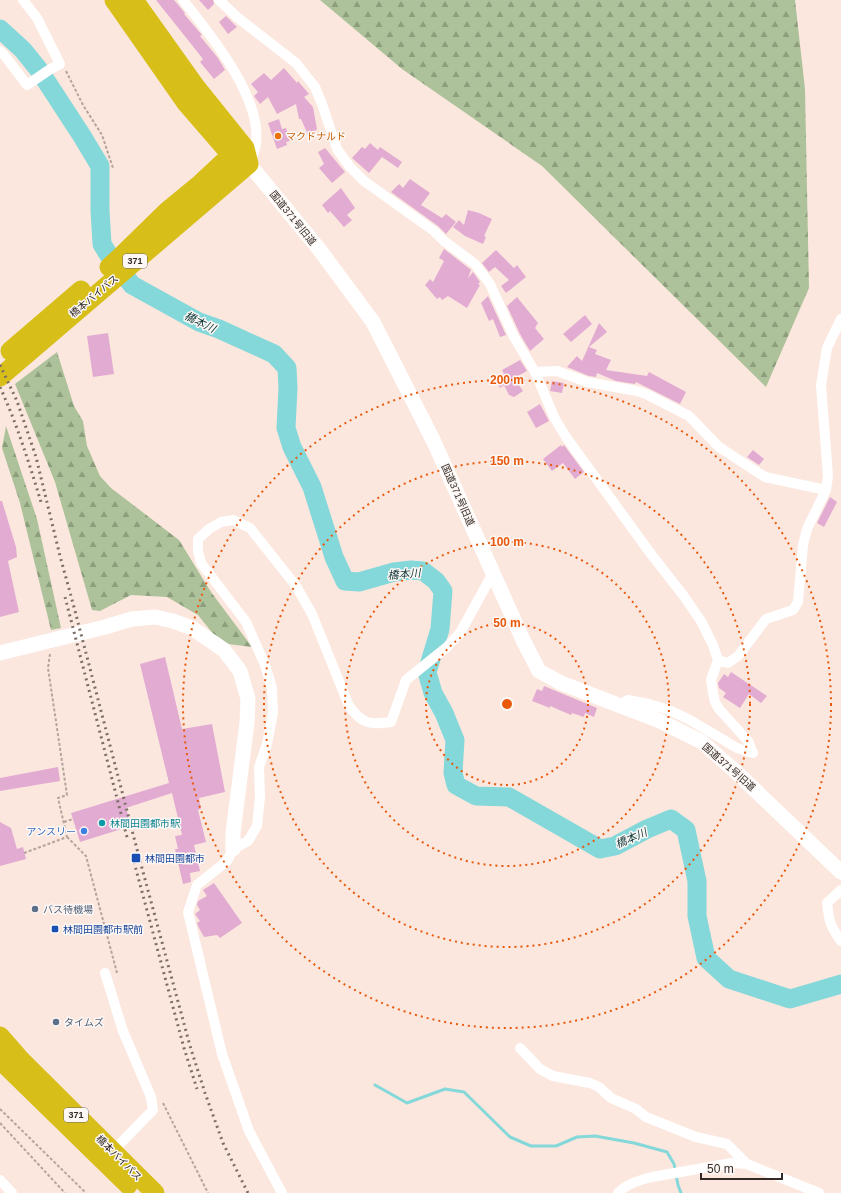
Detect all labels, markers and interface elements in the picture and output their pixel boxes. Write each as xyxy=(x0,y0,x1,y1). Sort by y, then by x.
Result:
marker: マクドナルド xyxy=(273,131,283,141)
place label: マクドナルド xyxy=(286,131,346,142)
street label: 国道371号旧道 xyxy=(268,189,318,247)
road number: 371 xyxy=(123,254,147,268)
street label: 橋本バイパス xyxy=(68,273,120,319)
water label: 橋本川 xyxy=(183,309,218,335)
text: 200 m xyxy=(490,373,524,387)
text: 150 m xyxy=(490,454,524,468)
street label: 国道371号旧道 xyxy=(439,462,477,528)
text: 100 m xyxy=(490,535,524,549)
water label: 橋本川 xyxy=(387,567,422,581)
text: 50 m xyxy=(493,616,521,630)
centre of rings xyxy=(500,697,514,711)
street label: 国道371号旧道 xyxy=(700,741,758,793)
marker: 林間田園都市駅 xyxy=(97,818,107,828)
place label: 林間田園都市駅 xyxy=(110,818,181,829)
water label: 橋本川 xyxy=(613,825,649,850)
place label: アンスリー xyxy=(27,826,76,837)
marker: アンスリー xyxy=(79,826,89,836)
marker: 林間田園都市 xyxy=(130,852,142,864)
place label: 林間田園都市 xyxy=(145,853,205,864)
marker: バス待機場 xyxy=(30,904,40,914)
place label: バス待機場 xyxy=(43,904,93,915)
marker: 林間田園都市駅前 xyxy=(50,924,60,934)
place label: 林間田園都市駅前 xyxy=(63,924,143,935)
marker: タイムズ xyxy=(51,1017,61,1027)
place label: タイムズ xyxy=(64,1017,104,1028)
road number: 371 xyxy=(64,1108,88,1122)
street label: 橋本バイパス xyxy=(94,1133,144,1183)
scale bar xyxy=(701,1155,782,1181)
text: 50 m xyxy=(707,1162,734,1176)

